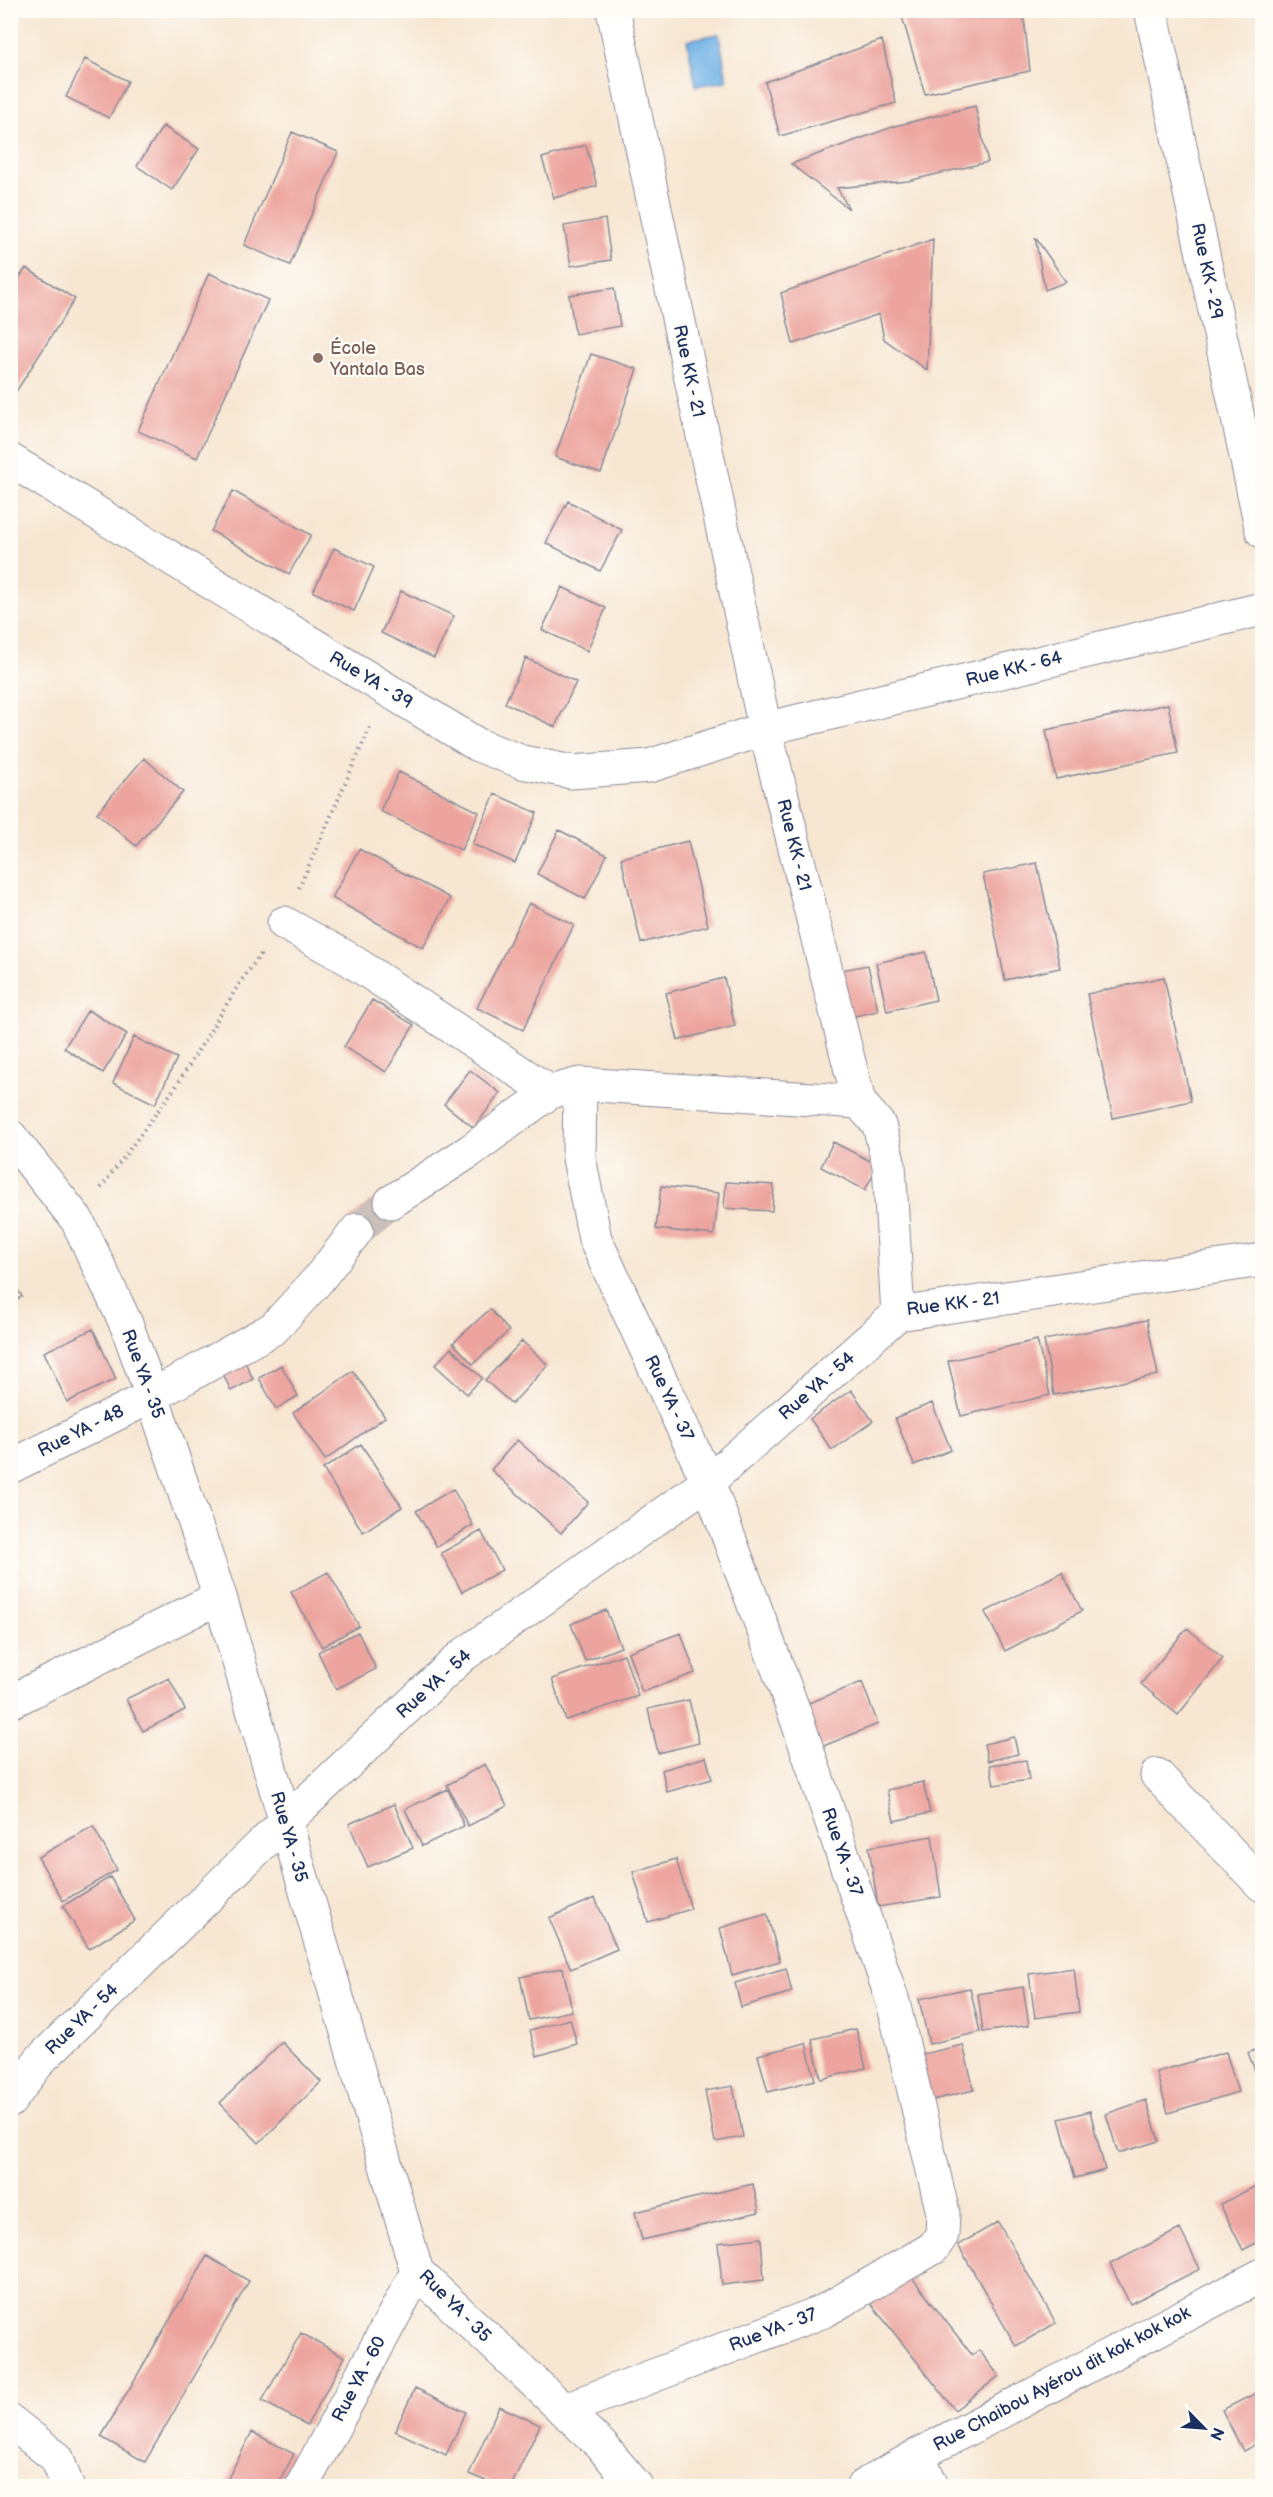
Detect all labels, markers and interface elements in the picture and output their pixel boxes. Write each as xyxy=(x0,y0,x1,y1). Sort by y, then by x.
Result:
street label: Rue KK - 29 xyxy=(1187,221,1227,321)
street label: Rue KK - 21 xyxy=(669,323,709,419)
place label: École Yantala Bas xyxy=(329,336,425,380)
marker: École Yantala Bas xyxy=(311,351,325,365)
street label: Rue YA - 39 xyxy=(325,647,417,713)
street label: Rue KK - 64 xyxy=(964,647,1064,691)
street label: Rue KK - 21 xyxy=(772,797,816,893)
street label: Rue KK - 21 xyxy=(905,1288,1001,1320)
street label: Rue YA - 35 xyxy=(117,1326,169,1422)
street label: Rue YA - 54 xyxy=(775,1347,859,1425)
street label: Rue YA - 37 xyxy=(640,1352,698,1444)
street label: Rue YA - 48 xyxy=(35,1400,127,1462)
street label: Rue YA - 54 xyxy=(392,1645,476,1723)
street label: Rue YA - 35 xyxy=(266,1789,312,1885)
street label: Rue YA - 37 xyxy=(817,1805,867,1899)
street label: Rue YA - 54 xyxy=(41,1979,123,2059)
street label: Rue YA - 35 xyxy=(415,2266,495,2346)
street label: Rue Chaibou Ayérou dit kok kok kok xyxy=(930,2302,1194,2456)
street label: Rue YA - 37 xyxy=(726,2304,820,2356)
street label: Rue YA - 60 xyxy=(328,2333,390,2425)
north arrow xyxy=(1174,2398,1234,2458)
text: N xyxy=(1205,2424,1227,2443)

